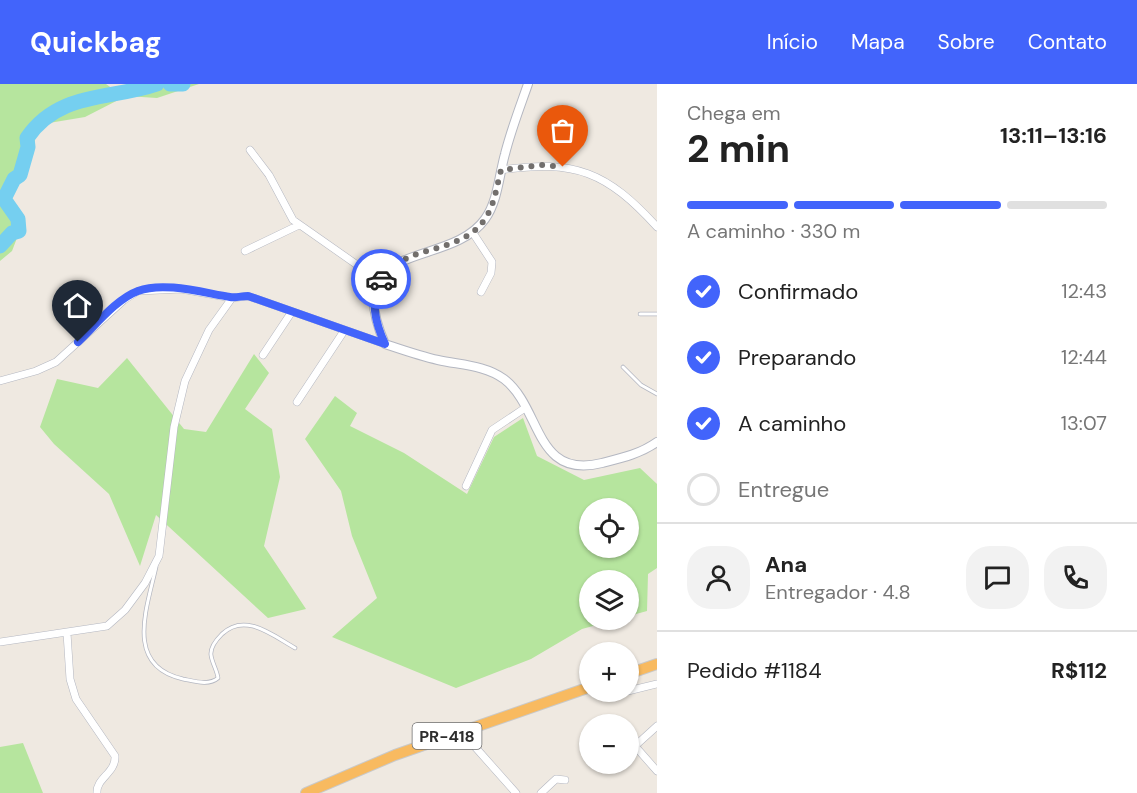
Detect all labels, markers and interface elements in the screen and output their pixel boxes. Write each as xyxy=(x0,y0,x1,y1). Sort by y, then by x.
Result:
text: Quickbag xyxy=(30,24,162,61)
text: Início xyxy=(767,28,818,56)
text: Mapa xyxy=(851,28,905,56)
text: Sobre xyxy=(938,28,995,56)
text: Contato xyxy=(1028,28,1107,56)
text: Chega em xyxy=(687,100,781,126)
pin xyxy=(537,105,588,167)
icon: bag xyxy=(546,114,579,147)
text: 13:11–13:16 xyxy=(1000,121,1107,150)
text: 2 min xyxy=(687,123,790,174)
text: A caminho · 330 m xyxy=(687,218,860,244)
courier xyxy=(351,249,411,309)
icon: car xyxy=(365,263,398,296)
icon: check xyxy=(687,275,720,308)
text: Confirmado xyxy=(738,277,858,306)
text: 12:43 xyxy=(1061,278,1107,304)
pin xyxy=(52,280,103,342)
icon: home xyxy=(61,289,94,322)
icon: check xyxy=(687,341,720,374)
text: Preparando xyxy=(738,343,856,372)
text: 12:44 xyxy=(1061,344,1107,370)
icon: check xyxy=(687,407,720,440)
text: A caminho xyxy=(738,409,846,438)
text: 13:07 xyxy=(1061,410,1107,436)
text: Entregue xyxy=(738,475,829,504)
map controls xyxy=(579,498,639,774)
button: locate xyxy=(579,498,639,558)
button: person xyxy=(687,546,750,609)
button: chat xyxy=(966,546,1029,609)
button: phone xyxy=(1044,546,1107,609)
text: Ana xyxy=(765,550,807,579)
button: layers xyxy=(579,570,639,630)
text: Entregador · 4.8 xyxy=(765,579,911,605)
button: + xyxy=(579,642,639,702)
text: Pedido #1184 xyxy=(687,656,822,685)
text: R$112 xyxy=(1051,656,1107,685)
button: − xyxy=(579,714,639,774)
road number: PR-418 xyxy=(412,723,482,749)

